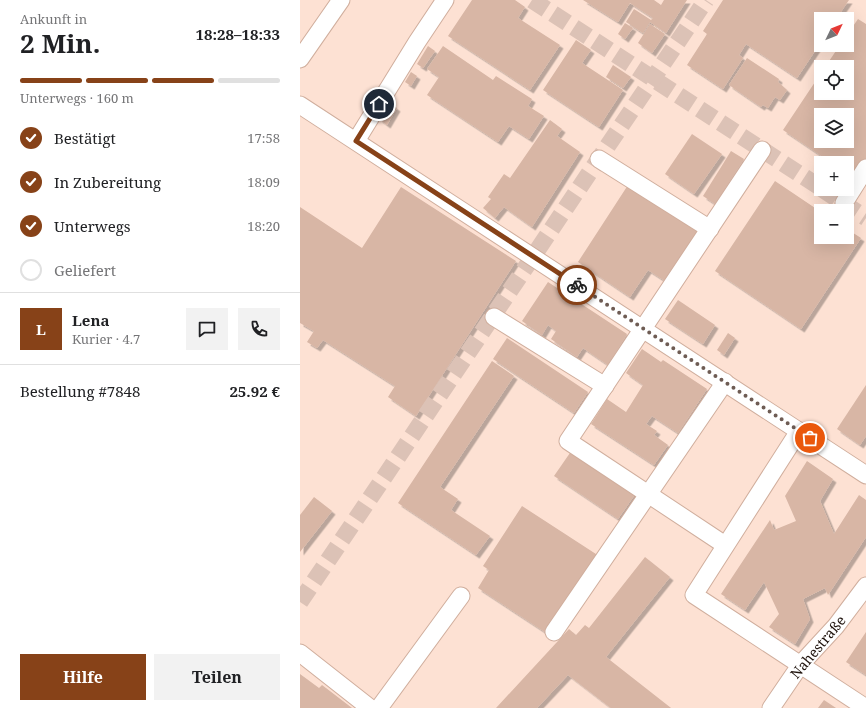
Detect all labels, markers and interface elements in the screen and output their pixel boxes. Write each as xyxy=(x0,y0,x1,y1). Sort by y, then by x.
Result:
text: Ankunft in xyxy=(20,10,87,28)
north arrow xyxy=(814,12,854,52)
map controls xyxy=(814,12,854,244)
text: 18:28–18:33 xyxy=(196,24,280,44)
text: 2 Min. xyxy=(20,25,100,61)
button: locate xyxy=(814,60,854,100)
pin xyxy=(362,87,396,121)
text: Unterwegs · 160 m xyxy=(20,89,134,107)
icon: home xyxy=(368,93,390,115)
button: layers xyxy=(814,108,854,148)
icon: check xyxy=(20,127,42,149)
text: Bestätigt xyxy=(54,128,116,148)
text: 17:58 xyxy=(247,129,280,147)
button: + xyxy=(814,156,854,196)
icon: check xyxy=(20,171,42,193)
text: In Zubereitung xyxy=(54,172,161,192)
text: 18:09 xyxy=(247,173,280,191)
button: − xyxy=(814,204,854,244)
icon: check xyxy=(20,215,42,237)
text: Unterwegs xyxy=(54,216,131,236)
text: 18:20 xyxy=(247,217,280,235)
text: Geliefert xyxy=(54,260,116,280)
courier xyxy=(557,265,597,305)
icon: bike xyxy=(566,274,588,296)
button: chat xyxy=(186,308,228,350)
button: phone xyxy=(238,308,280,350)
text: Lena xyxy=(72,310,109,330)
text: L xyxy=(36,319,46,339)
text: Kurier · 4.7 xyxy=(72,330,140,348)
text: Bestellung #7848 xyxy=(20,381,140,401)
text: 25.92 € xyxy=(229,381,280,401)
pin xyxy=(793,421,827,455)
icon: bag xyxy=(799,427,821,449)
street label: Nahestraße xyxy=(786,611,850,682)
button: Hilfe xyxy=(20,654,146,700)
button: Teilen xyxy=(154,654,280,700)

